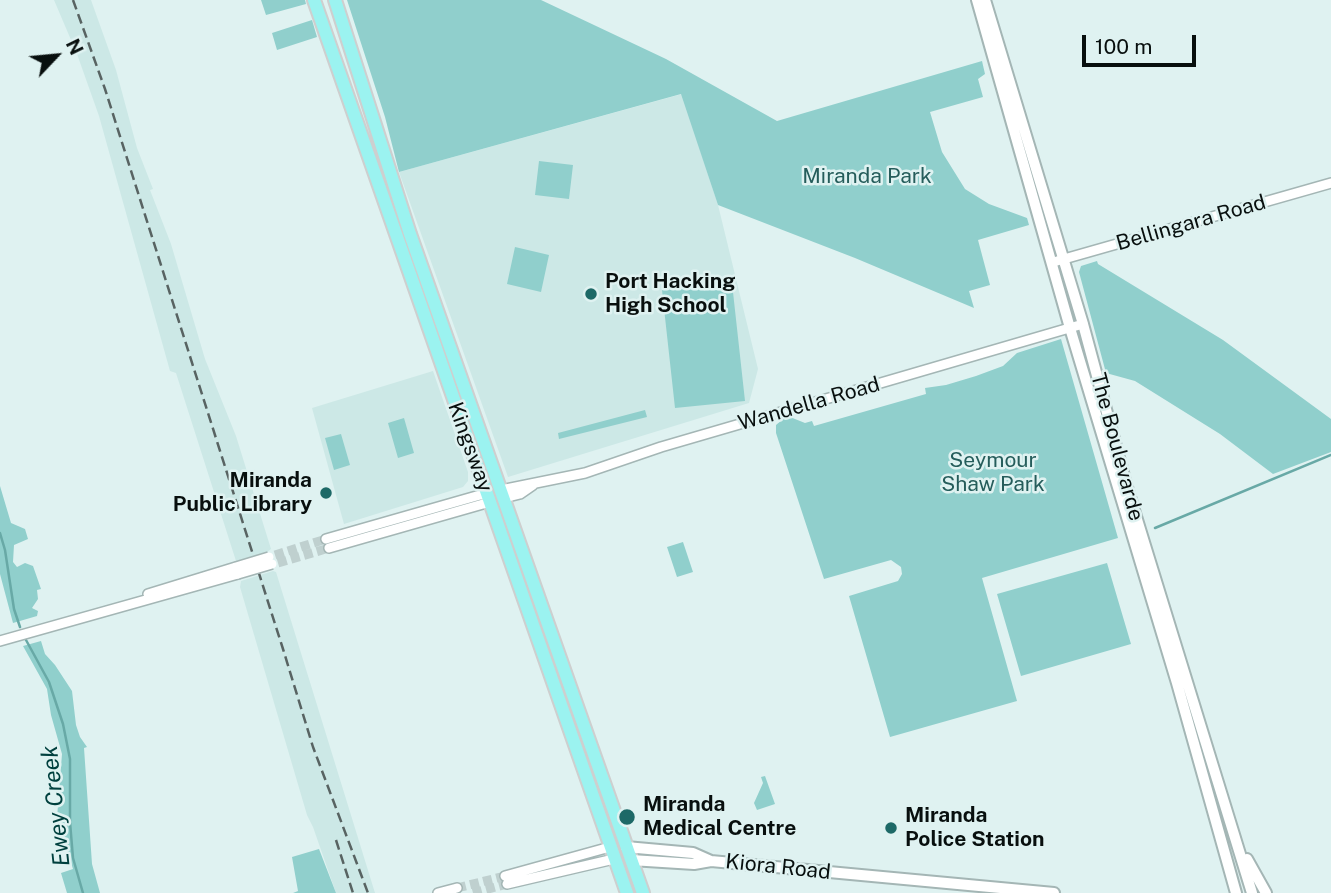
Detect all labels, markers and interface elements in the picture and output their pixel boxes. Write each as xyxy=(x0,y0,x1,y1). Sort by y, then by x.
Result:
north arrow xyxy=(21,21,91,91)
scale bar xyxy=(1086,21,1200,65)
text: 100 m xyxy=(1095,34,1152,59)
text: N xyxy=(62,35,88,58)
park label: Miranda Park xyxy=(802,164,932,190)
street label: Bellingara Road xyxy=(1113,190,1269,256)
place label: Port Hacking High School xyxy=(605,269,735,319)
marker: Port Hacking High School xyxy=(583,286,599,302)
street label: The Boulevarde xyxy=(1085,370,1149,524)
street label: Wandella Road xyxy=(735,372,883,436)
street label: Kingsway xyxy=(442,399,498,495)
park label: Seymour Shaw Park xyxy=(941,448,1045,498)
place label: Miranda Public Library xyxy=(173,468,312,518)
marker: Miranda Public Library xyxy=(318,485,334,501)
water label: Ewey Creek xyxy=(36,744,76,868)
place label: Miranda Medical Centre xyxy=(643,792,796,842)
place label: Miranda Police Station xyxy=(905,803,1044,853)
marker: Miranda Medical Centre xyxy=(617,807,637,827)
marker: Miranda Police Station xyxy=(883,820,899,836)
street label: Kiora Road xyxy=(724,849,832,885)

